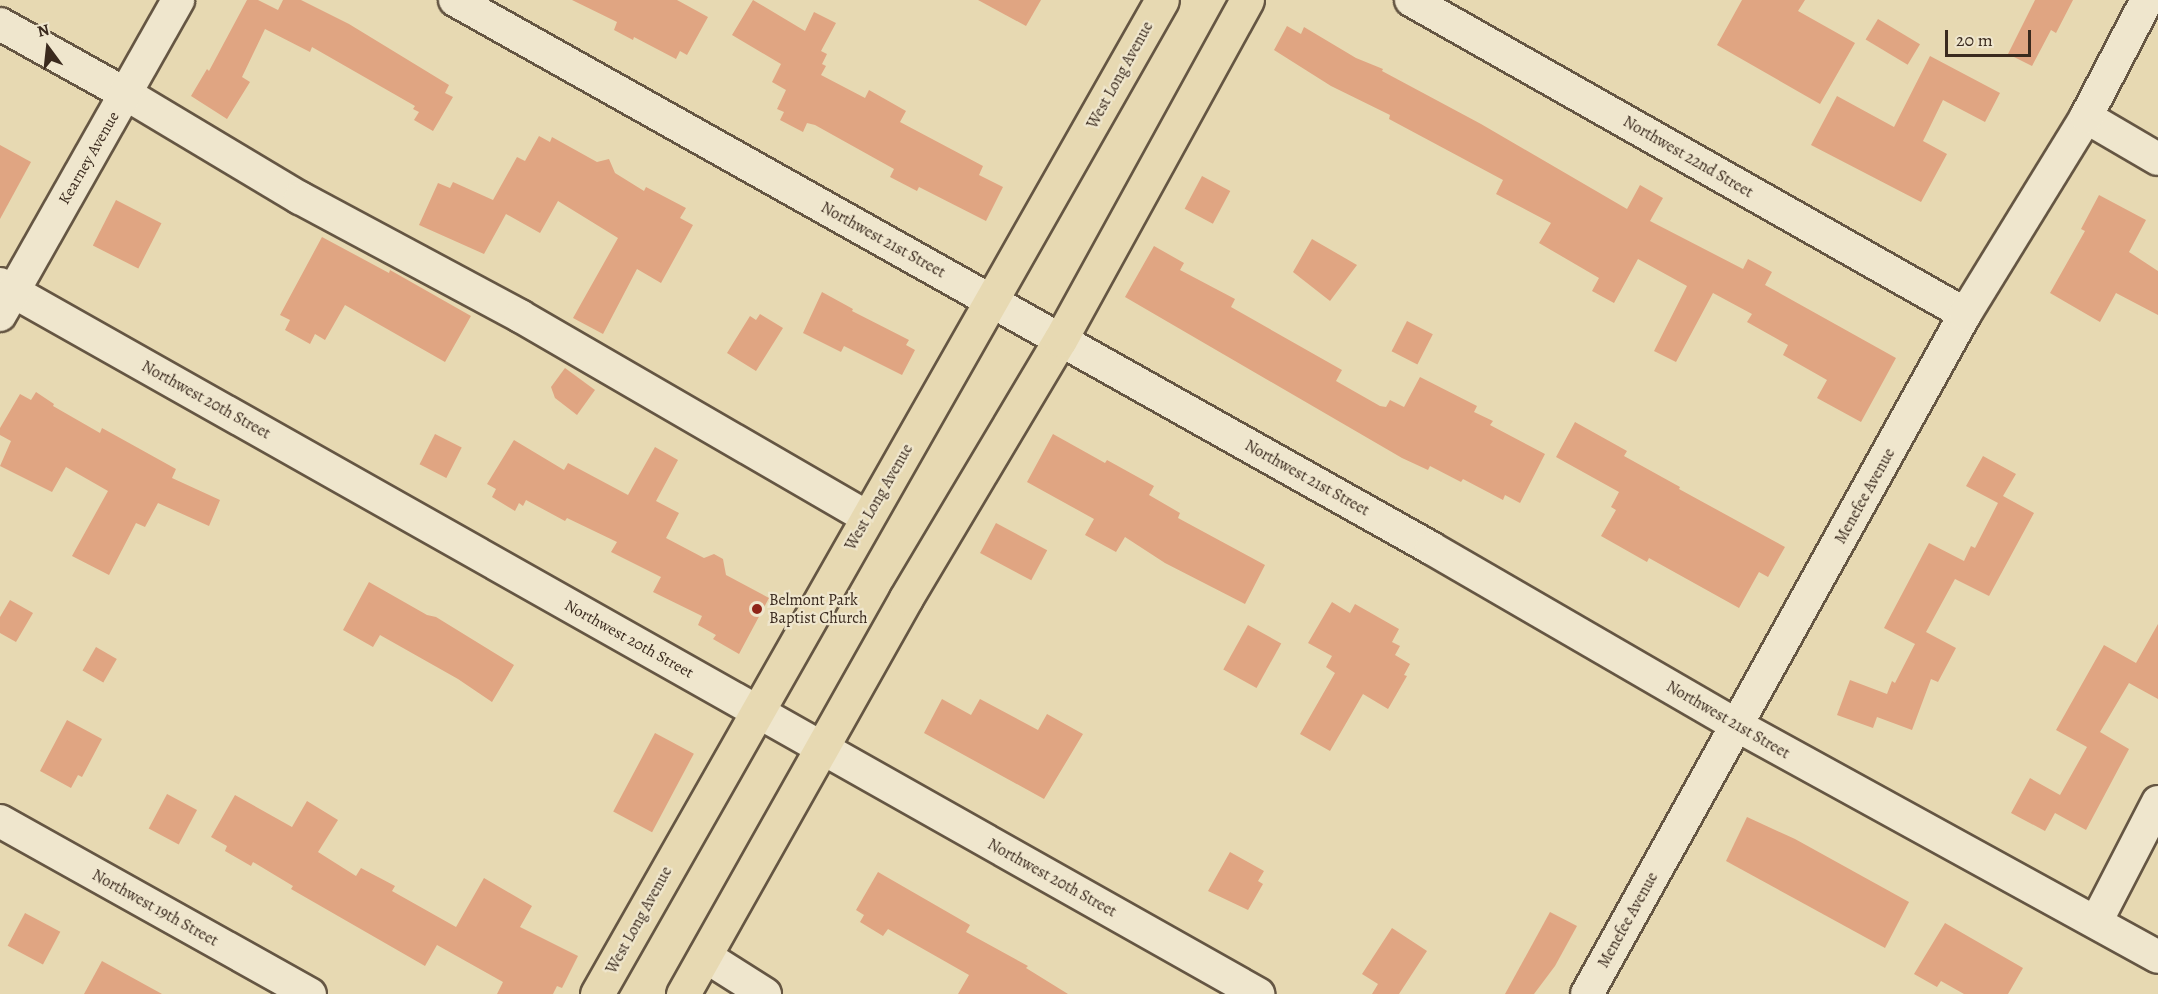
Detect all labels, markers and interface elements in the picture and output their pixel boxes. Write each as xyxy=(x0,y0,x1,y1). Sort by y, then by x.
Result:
north arrow xyxy=(18,18,78,78)
text: N xyxy=(35,18,52,43)
street label: West Long Avenue xyxy=(1083,18,1157,132)
scale bar xyxy=(1948,18,2034,56)
text: 20 m xyxy=(1956,28,1993,52)
street label: Kearney Avenue xyxy=(55,108,123,208)
street label: Northwest 22nd Street xyxy=(1620,112,1756,202)
street label: Northwest 21st Street xyxy=(817,198,949,282)
street label: Northwest 20th Street xyxy=(138,357,274,443)
street label: Northwest 21st Street xyxy=(1241,436,1373,520)
street label: West Long Avenue xyxy=(841,440,917,554)
street label: Menefee Avenue xyxy=(1831,445,1899,547)
place label: Belmont Park Baptist Church xyxy=(769,590,868,628)
street label: Northwest 20th Street xyxy=(561,596,697,682)
marker: Belmont Park Baptist Church xyxy=(750,602,764,616)
street label: Northwest 21st Street xyxy=(1663,677,1793,763)
street label: Northwest 20th Street xyxy=(984,835,1120,921)
street label: West Long Avenue xyxy=(602,863,676,977)
street label: Northwest 19th Street xyxy=(89,865,221,951)
street label: Menefee Avenue xyxy=(1594,869,1662,971)

